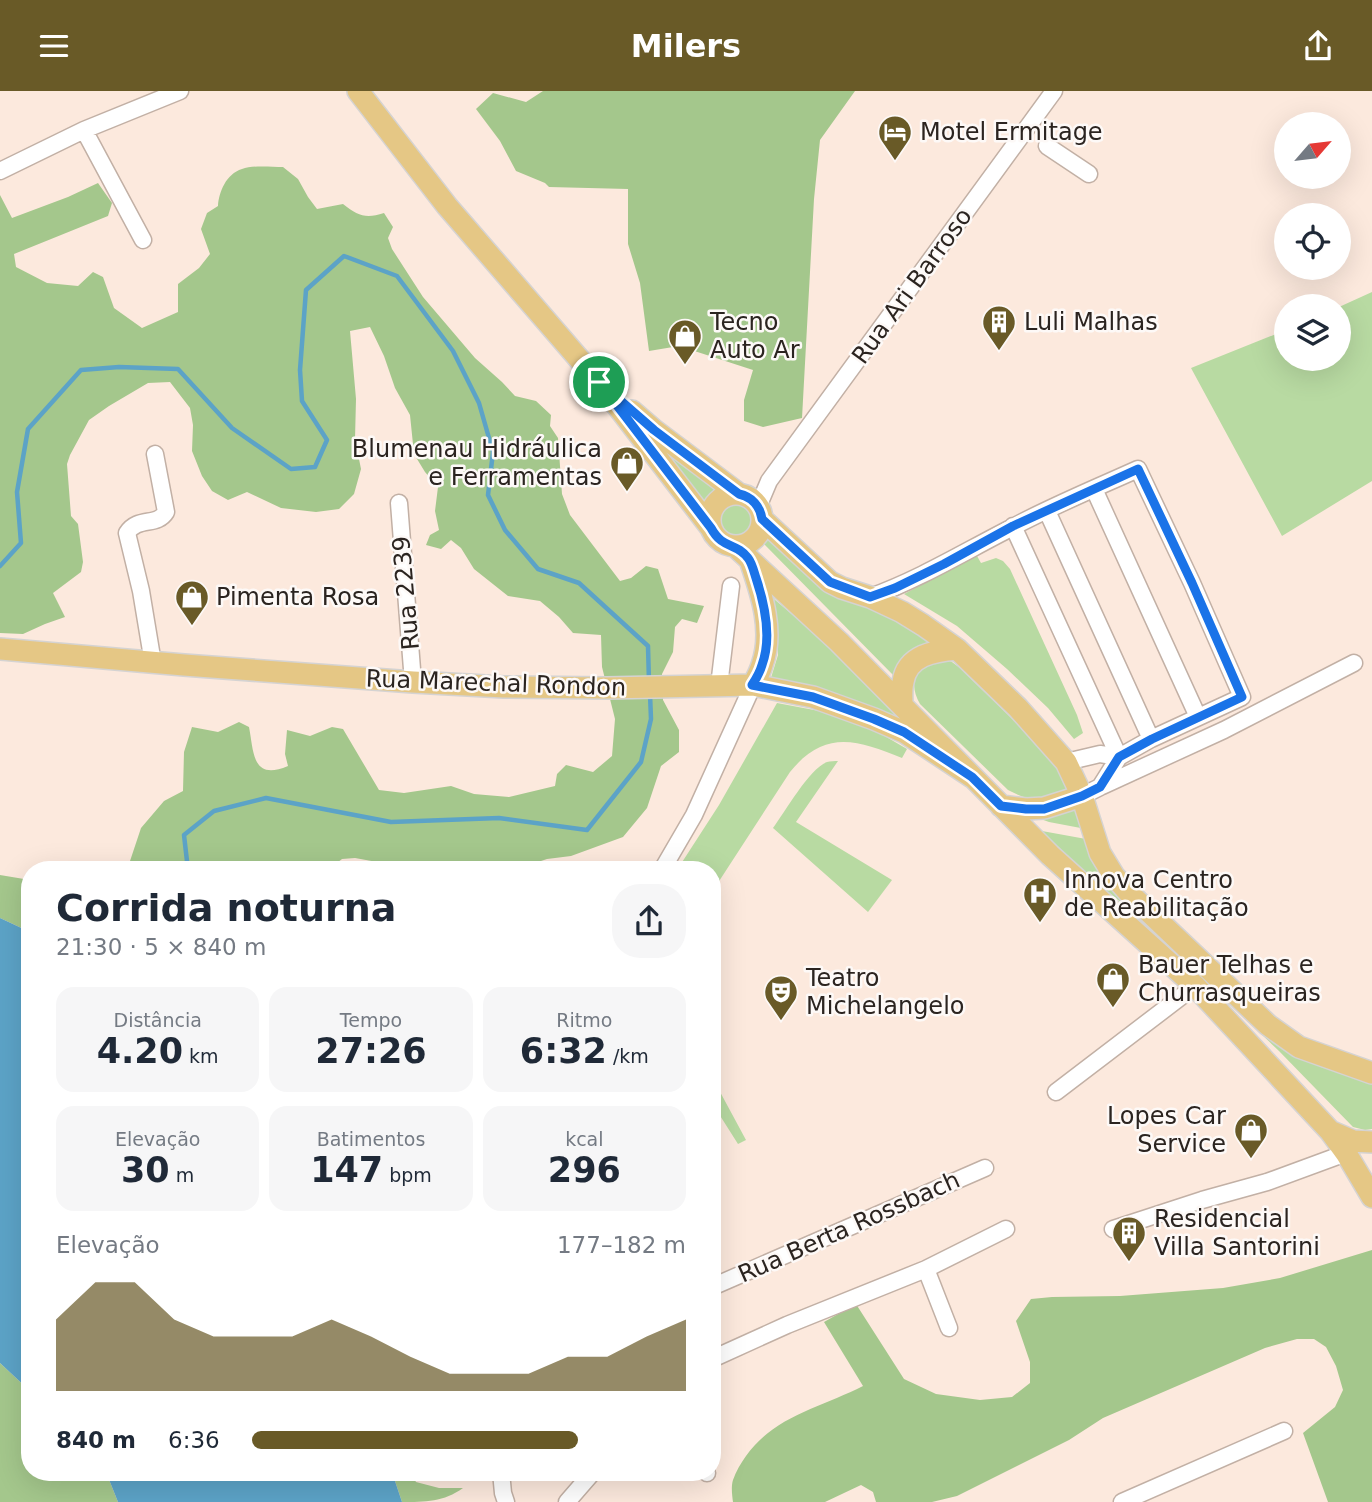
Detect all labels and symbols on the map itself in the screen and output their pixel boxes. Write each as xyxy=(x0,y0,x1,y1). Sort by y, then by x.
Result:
north arrow xyxy=(1274,112,1351,189)
hotel icon: Motel Ermitage xyxy=(876,113,914,162)
place label: Motel Ermitage xyxy=(920,118,1103,146)
street label: Rua Ari Barroso xyxy=(846,203,978,369)
building icon: Luli Malhas xyxy=(980,303,1018,352)
place label: Tecno Auto Ar xyxy=(709,308,800,364)
place label: Luli Malhas xyxy=(1024,308,1158,336)
shop icon: Tecno Auto Ar xyxy=(666,317,704,366)
pin xyxy=(569,352,629,412)
place label: Blumenau Hidráulica e Ferramentas xyxy=(352,435,602,491)
shop icon: Blumenau Hidráulica e Ferramentas xyxy=(608,444,646,493)
street label: Rua 2239 xyxy=(387,535,425,651)
shop icon: Pimenta Rosa xyxy=(173,578,211,627)
place label: Pimenta Rosa xyxy=(216,583,379,611)
street label: Rua Marechal Rondon xyxy=(365,664,627,702)
place label: Innova Centro de Reabilitação xyxy=(1064,866,1249,922)
hospital icon: Innova Centro de Reabilitação xyxy=(1021,875,1059,924)
place label: Bauer Telhas e Churrasqueiras xyxy=(1138,951,1321,1007)
shop icon: Bauer Telhas e Churrasqueiras xyxy=(1094,960,1132,1009)
place label: Teatro Michelangelo xyxy=(805,964,964,1020)
theatre icon: Teatro Michelangelo xyxy=(762,973,800,1022)
place label: Lopes Car Service xyxy=(1107,1102,1226,1158)
shop icon: Lopes Car Service xyxy=(1232,1111,1270,1160)
street label: Rua Berta Rossbach xyxy=(734,1165,964,1289)
place label: Residencial Villa Santorini xyxy=(1154,1205,1320,1261)
building icon: Residencial Villa Santorini xyxy=(1110,1214,1148,1263)

